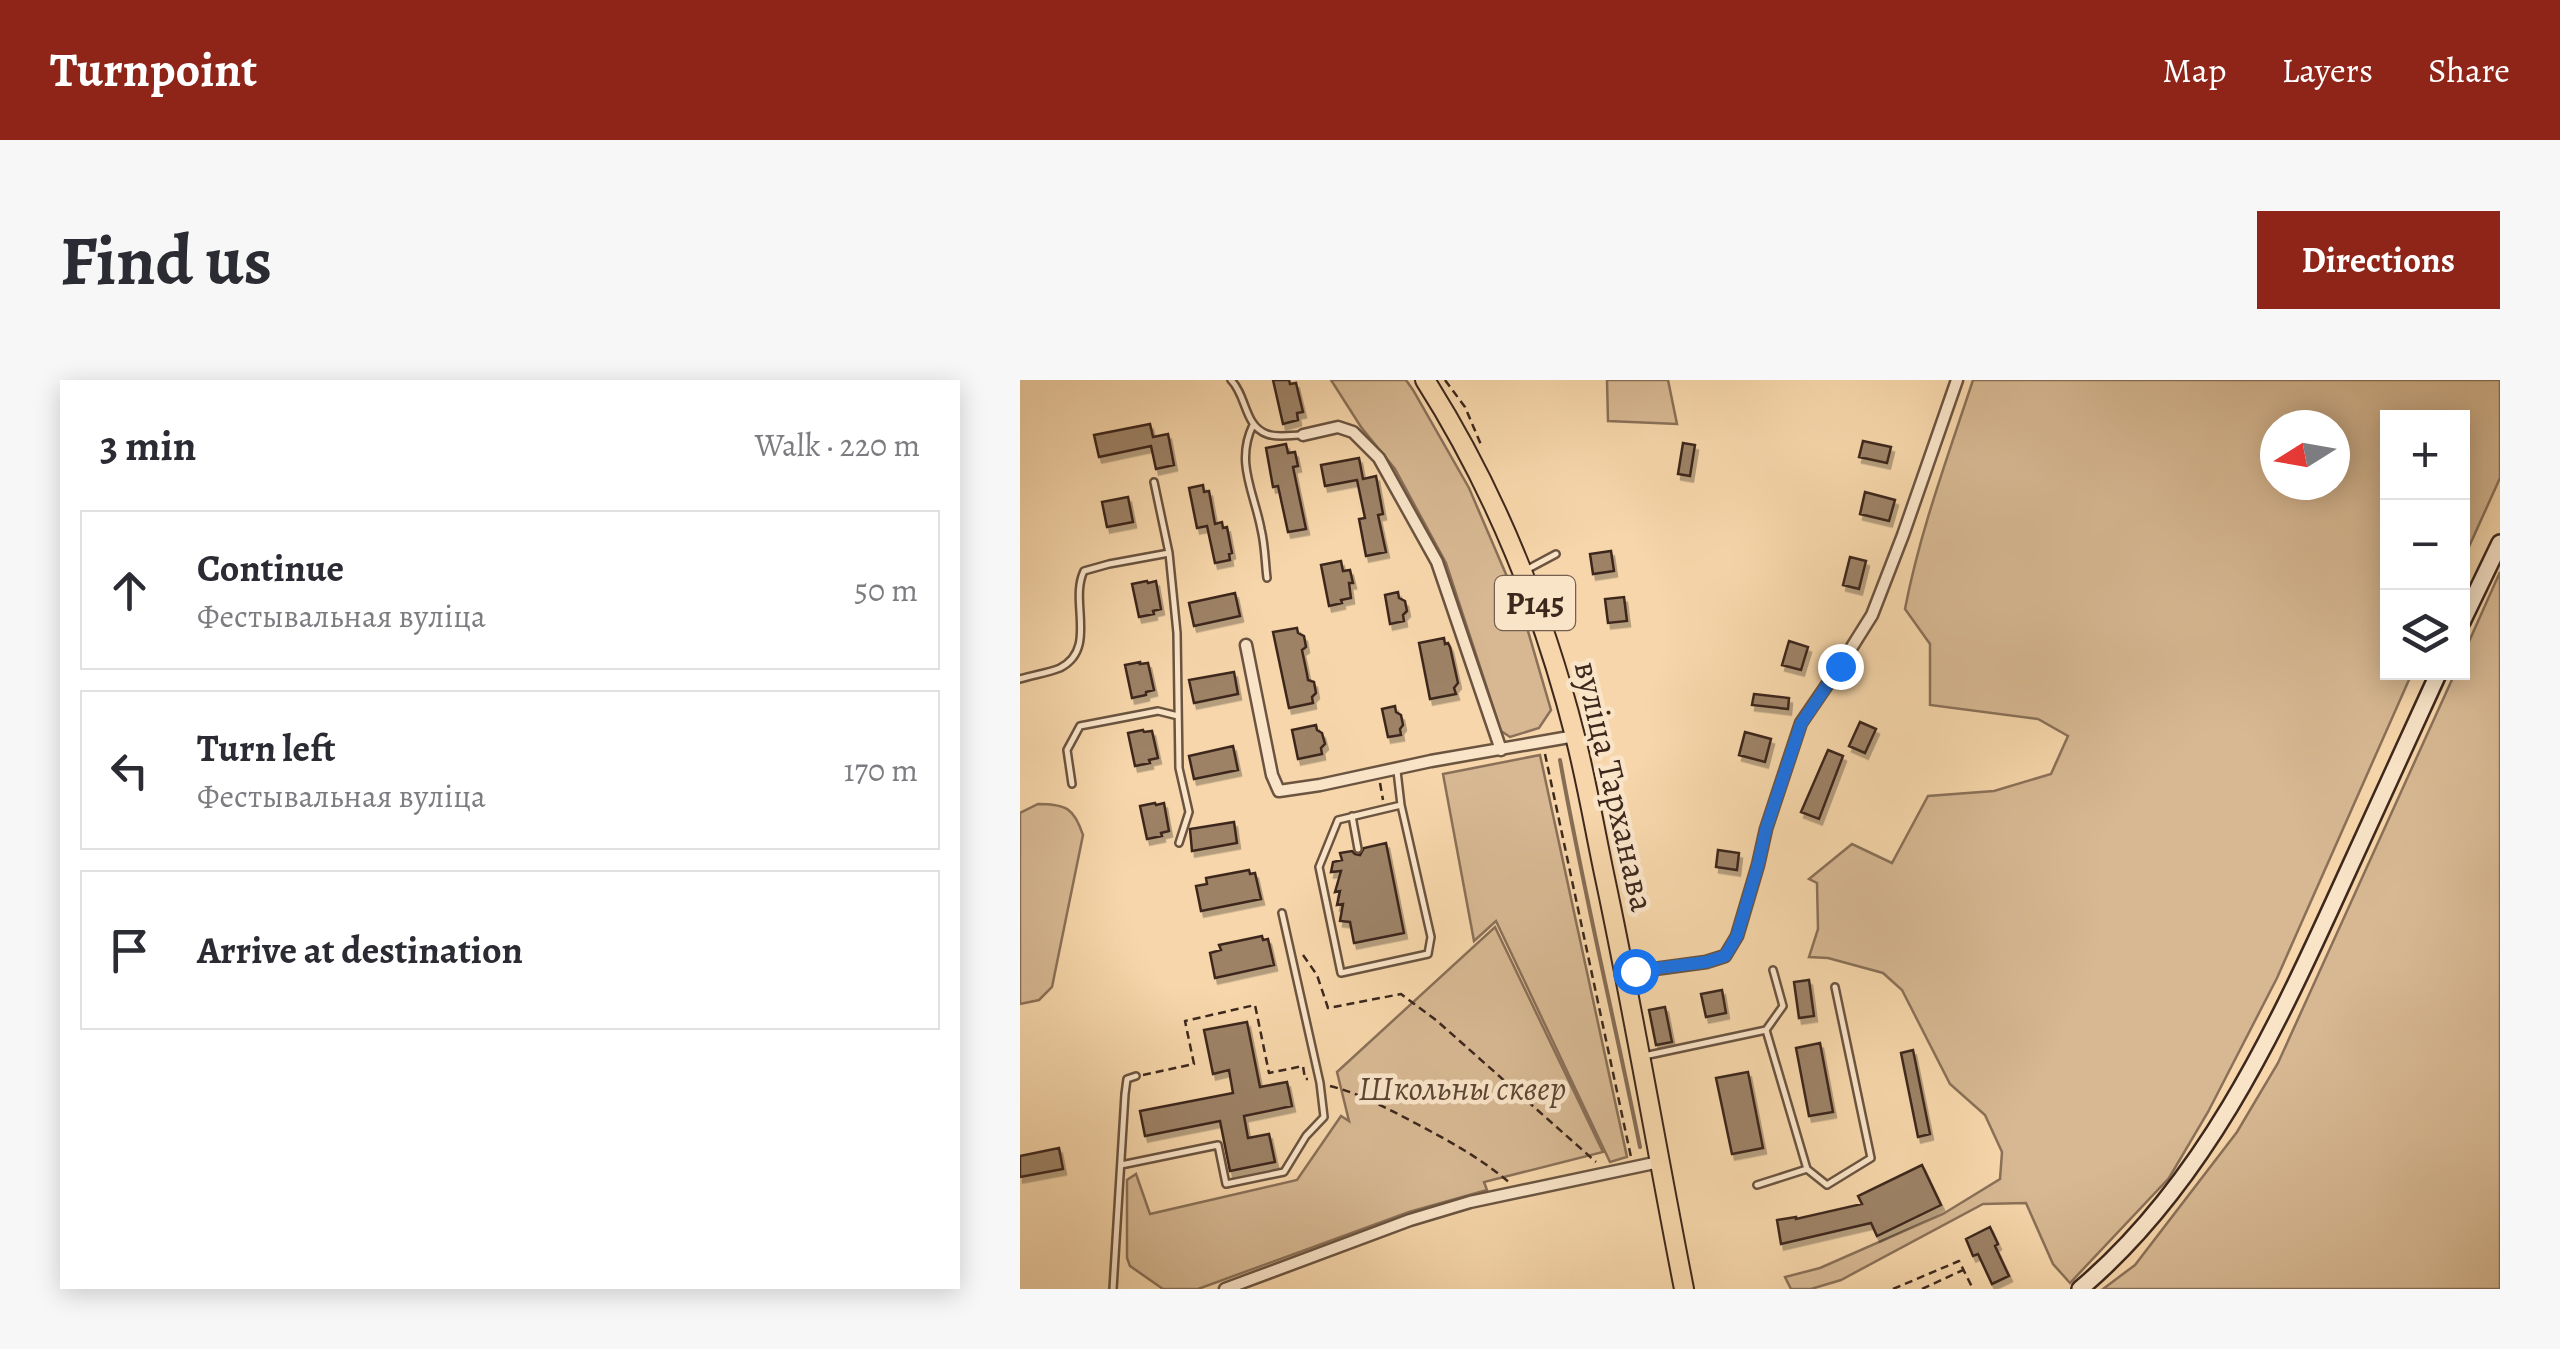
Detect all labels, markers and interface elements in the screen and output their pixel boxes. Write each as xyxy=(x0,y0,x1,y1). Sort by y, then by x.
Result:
text: Turnpoint xyxy=(50,37,257,103)
text: Map xyxy=(2162,46,2226,94)
text: Layers xyxy=(2281,46,2373,94)
text: Share xyxy=(2428,46,2510,94)
button: Directions xyxy=(2257,211,2500,309)
text: Find us xyxy=(60,213,272,308)
north arrow xyxy=(2260,410,2350,500)
map controls xyxy=(2380,410,2470,680)
button: + xyxy=(2380,410,2470,500)
text: 3 min xyxy=(100,417,196,474)
text: Walk · 220 m xyxy=(755,423,920,467)
button: − xyxy=(2380,500,2470,590)
text: Continue xyxy=(197,542,344,594)
icon: ahead xyxy=(102,563,157,618)
text: 50 m xyxy=(854,568,918,612)
road number: Р145 xyxy=(1495,576,1575,630)
button: layers xyxy=(2380,590,2470,680)
text: Фестывальная вуліца xyxy=(197,594,486,638)
route end xyxy=(1818,644,1864,690)
street label: вуліца Тарханава xyxy=(1563,656,1667,916)
text: Turn left xyxy=(197,722,336,774)
icon: left xyxy=(102,743,157,798)
text: 170 m xyxy=(844,748,918,792)
text: Фестывальная вуліца xyxy=(197,774,486,818)
icon: arrive xyxy=(102,923,157,978)
text: Arrive at destination xyxy=(197,924,523,976)
route start xyxy=(1613,949,1659,995)
park label: Школьны сквер xyxy=(1358,1064,1566,1112)

